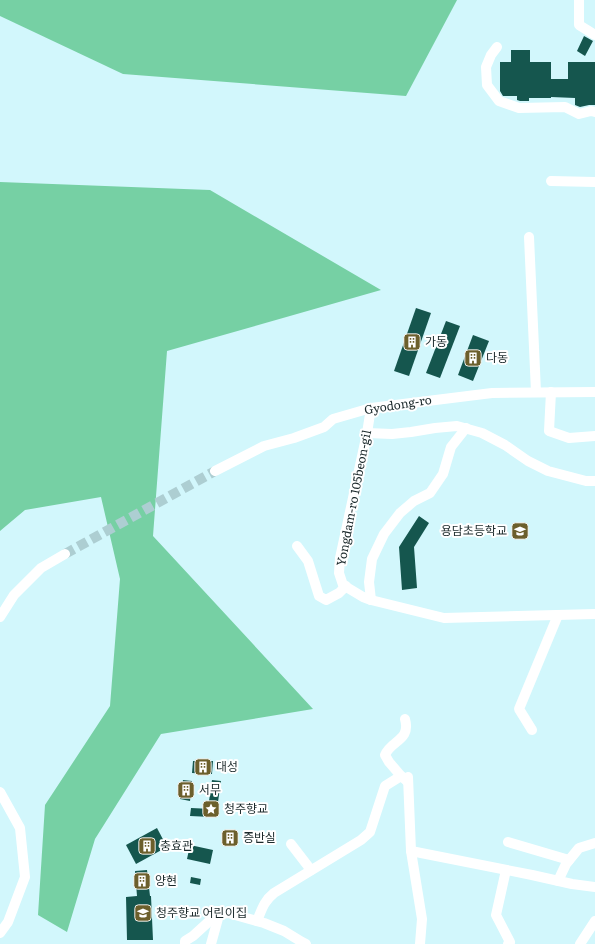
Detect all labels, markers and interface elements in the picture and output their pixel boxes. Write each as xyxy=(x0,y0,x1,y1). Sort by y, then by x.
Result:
building icon: 가동 xyxy=(402,332,422,352)
place label: 가동 xyxy=(425,332,447,350)
building icon: 다동 xyxy=(463,348,483,368)
place label: 다동 xyxy=(486,348,508,366)
street label: Gyodong-ro xyxy=(363,390,433,418)
street label: Yongdam-ro 105beon-gil xyxy=(331,428,375,568)
place label: 용담초등학교 xyxy=(441,521,507,539)
school or university icon: 용담초등학교 xyxy=(510,521,530,541)
building icon: 대성 xyxy=(193,757,213,777)
place label: 대성 xyxy=(216,757,238,775)
building icon: 서무 xyxy=(176,780,196,800)
place label: 서무 xyxy=(199,780,221,798)
place icon: 청주향교 xyxy=(201,799,221,819)
place label: 청주향교 xyxy=(224,799,268,817)
building icon: 증반실 xyxy=(220,828,240,848)
place label: 증반실 xyxy=(243,828,276,846)
building icon: 충효관 xyxy=(137,836,157,856)
place label: 충효관 xyxy=(160,836,193,854)
building icon: 양현 xyxy=(132,871,152,891)
place label: 양현 xyxy=(155,871,177,889)
school or university icon: 청주향교 어린이집 xyxy=(133,903,153,923)
place label: 청주향교 어린이집 xyxy=(156,903,247,921)

